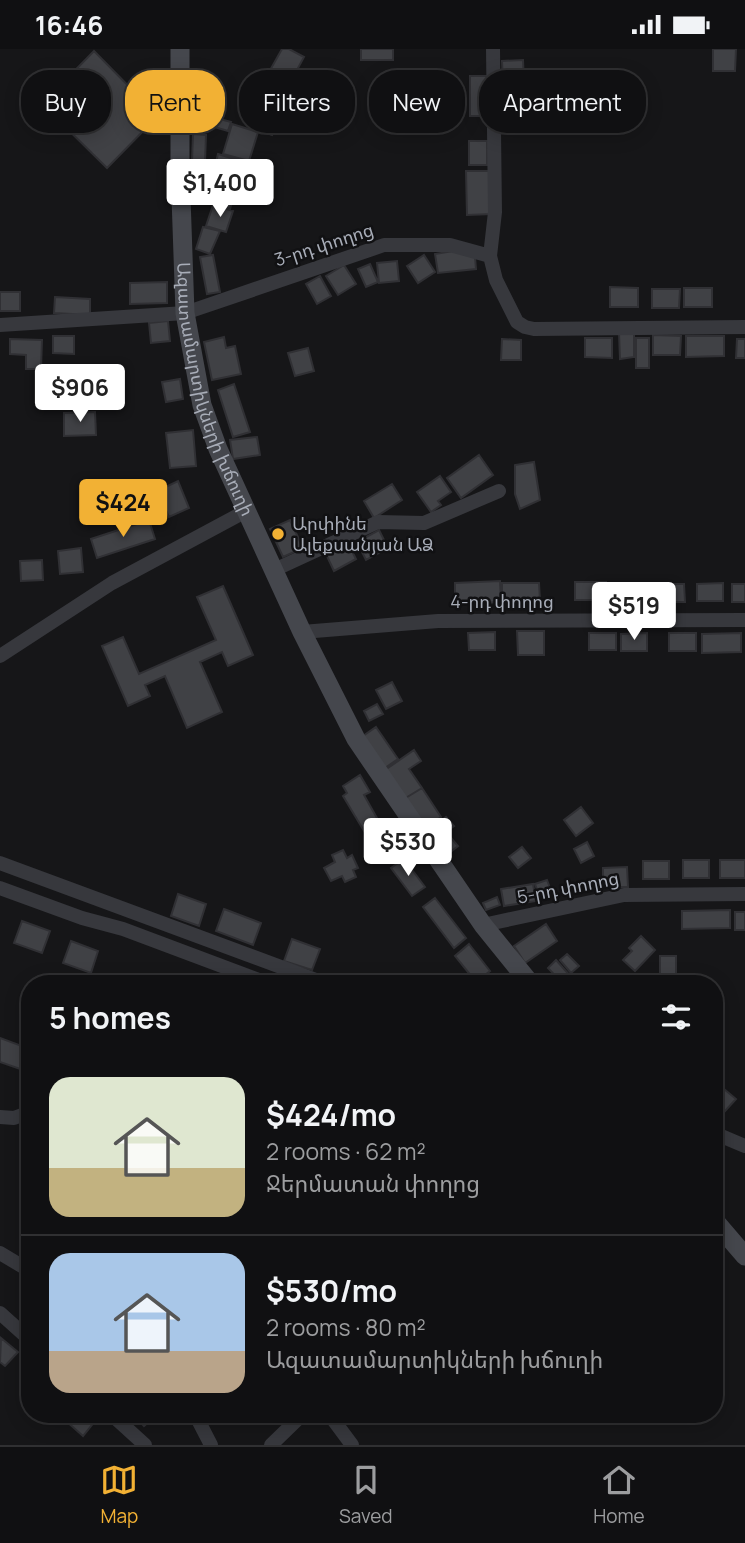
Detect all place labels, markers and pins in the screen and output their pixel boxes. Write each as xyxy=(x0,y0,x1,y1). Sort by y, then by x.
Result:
pin: $1,400 xyxy=(163,159,277,219)
pin: $906 xyxy=(39,365,121,424)
pin: $424 xyxy=(82,479,164,539)
place label: Արփինե Ալեքսանյան ԱՁ xyxy=(292,511,434,556)
marker: Արփինե Ալեքսանյան ԱՁ xyxy=(270,526,286,542)
pin: $519 xyxy=(593,583,675,642)
pin: $530 xyxy=(367,819,449,878)

